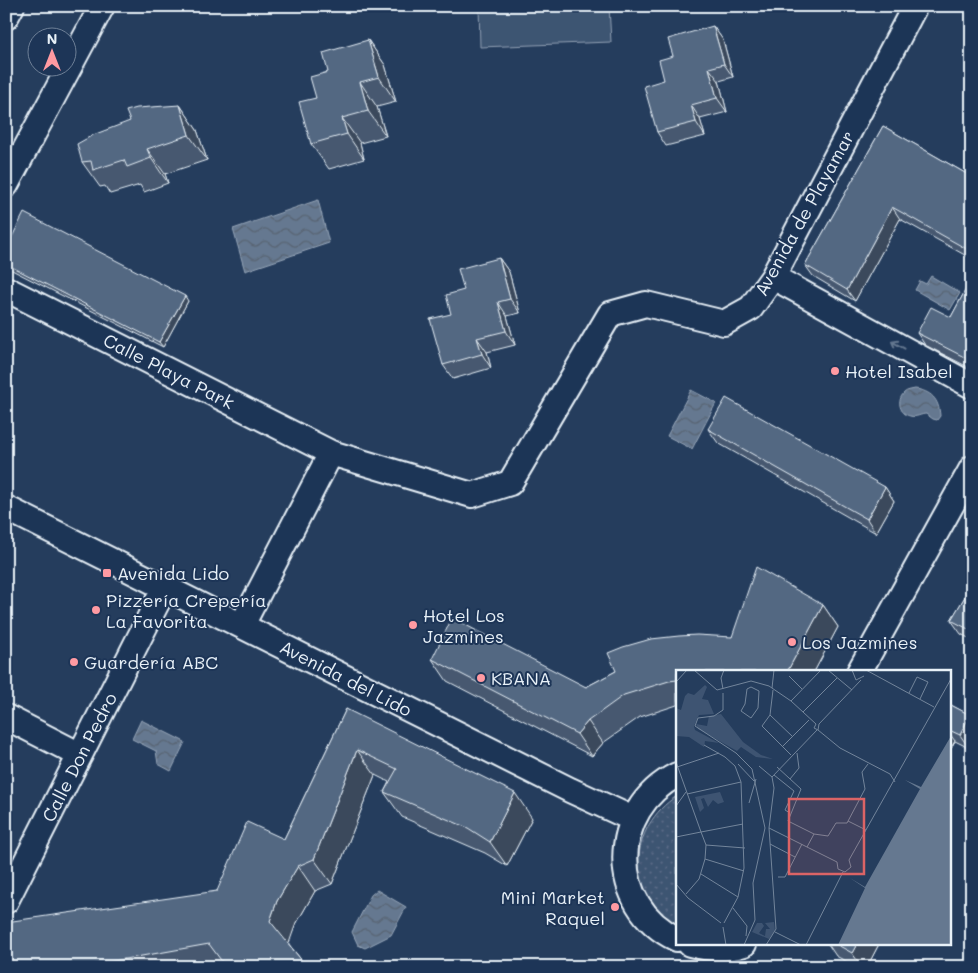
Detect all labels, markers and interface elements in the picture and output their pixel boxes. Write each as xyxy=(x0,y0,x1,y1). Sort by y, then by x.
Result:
north arrow xyxy=(28,28,78,78)
text: N xyxy=(47,29,57,48)
street label: Avenida de Playamar xyxy=(749,126,859,300)
street label: Calle Playa Park xyxy=(99,328,239,414)
one-way arrow xyxy=(892,340,906,350)
place label: Hotel Isabel xyxy=(845,359,953,383)
marker: Hotel Isabel xyxy=(829,365,841,377)
place label: Avenida Lido xyxy=(117,561,230,585)
marker: Avenida Lido xyxy=(101,567,113,579)
place label: Pizzería Crepería La Favorita xyxy=(106,588,267,633)
place label: Hotel Los Jazmines xyxy=(423,603,505,648)
marker: Pizzería Crepería La Favorita xyxy=(90,604,102,616)
marker: Hotel Los Jazmines xyxy=(407,619,419,631)
place label: Los Jazmines xyxy=(802,630,917,654)
street label: Avenida del Lido xyxy=(276,634,416,722)
marker: Los Jazmines xyxy=(786,636,798,648)
place label: Guardería ABC xyxy=(84,650,218,674)
marker: Guardería ABC xyxy=(68,656,80,668)
place label: KBANA xyxy=(491,666,551,690)
inset map xyxy=(676,670,950,946)
marker: KBANA xyxy=(475,672,487,684)
street label: Calle Don Pedro xyxy=(36,688,122,826)
place label: Mini Market Raquel xyxy=(501,885,605,930)
marker: Mini Market Raquel xyxy=(609,901,621,913)

